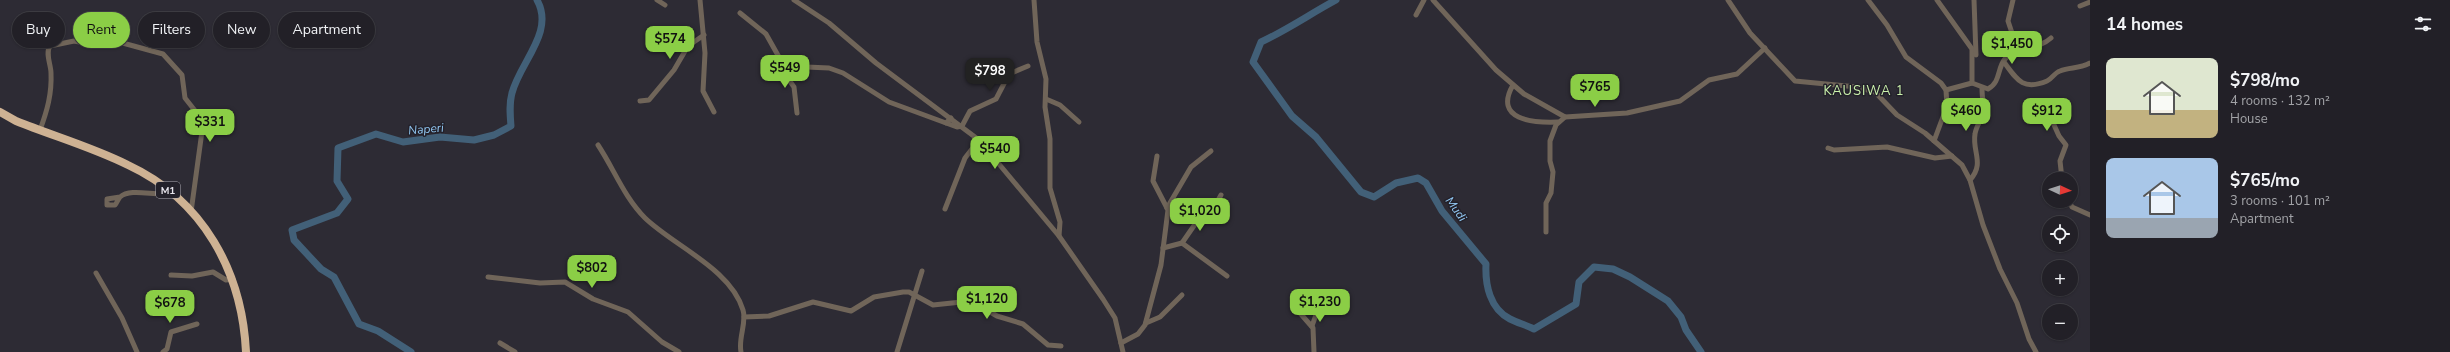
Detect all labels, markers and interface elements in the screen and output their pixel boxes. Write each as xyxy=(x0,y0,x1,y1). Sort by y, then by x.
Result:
chip: Buy xyxy=(12,12,65,48)
chip: Rent xyxy=(73,12,130,48)
chip: Filters xyxy=(138,12,205,48)
chip: New xyxy=(213,12,270,48)
chip: Apartment xyxy=(278,12,375,48)
text: 14 homes xyxy=(2106,13,2183,36)
icon: filters xyxy=(2412,13,2434,35)
pin: $574 xyxy=(646,26,694,60)
text: $574 xyxy=(654,30,686,48)
pin: $1,450 xyxy=(1979,31,2045,65)
text: $1,450 xyxy=(1991,35,2033,53)
pin: $549 xyxy=(761,55,809,89)
pin: $798 xyxy=(966,58,1014,92)
text: $549 xyxy=(769,59,801,77)
text: $798 xyxy=(974,62,1006,80)
text: $798/mo xyxy=(2230,69,2300,92)
pin: $765 xyxy=(1571,74,1619,108)
icon: home xyxy=(2138,74,2186,122)
text: $765 xyxy=(1579,78,1611,96)
district label: KAUSIWA 1 xyxy=(1823,82,1905,100)
text: 4 rooms · 132 m² xyxy=(2230,92,2330,110)
pin: $460 xyxy=(1942,98,1990,132)
pin: $912 xyxy=(2023,98,2071,132)
text: $460 xyxy=(1950,102,1982,120)
text: $912 xyxy=(2031,102,2063,120)
pin: $331 xyxy=(186,109,234,143)
text: House xyxy=(2230,110,2268,128)
text: $331 xyxy=(194,113,226,131)
water label: Naperi xyxy=(408,119,445,139)
pin: $540 xyxy=(971,136,1019,170)
text: $540 xyxy=(979,140,1011,158)
text: $765/mo xyxy=(2230,169,2300,192)
north arrow xyxy=(2042,172,2078,208)
map controls xyxy=(2042,172,2078,340)
icon: home xyxy=(2138,174,2186,222)
road number: M1 xyxy=(156,182,180,198)
text: 3 rooms · 101 m² xyxy=(2230,192,2330,210)
water label: Mudi xyxy=(1442,193,1470,225)
pin: $1,020 xyxy=(1167,198,1233,232)
text: $1,020 xyxy=(1179,202,1221,220)
text: Apartment xyxy=(2230,210,2293,228)
button: locate xyxy=(2042,216,2078,252)
pin: $802 xyxy=(568,255,616,289)
text: $802 xyxy=(576,259,608,277)
button: + xyxy=(2042,260,2078,296)
pin: $1,120 xyxy=(954,286,1020,320)
pin: $1,230 xyxy=(1287,289,1353,323)
pin: $678 xyxy=(146,290,194,324)
text: $1,120 xyxy=(966,290,1008,308)
text: $1,230 xyxy=(1299,293,1341,311)
text: $678 xyxy=(154,294,186,312)
button: − xyxy=(2042,304,2078,340)

